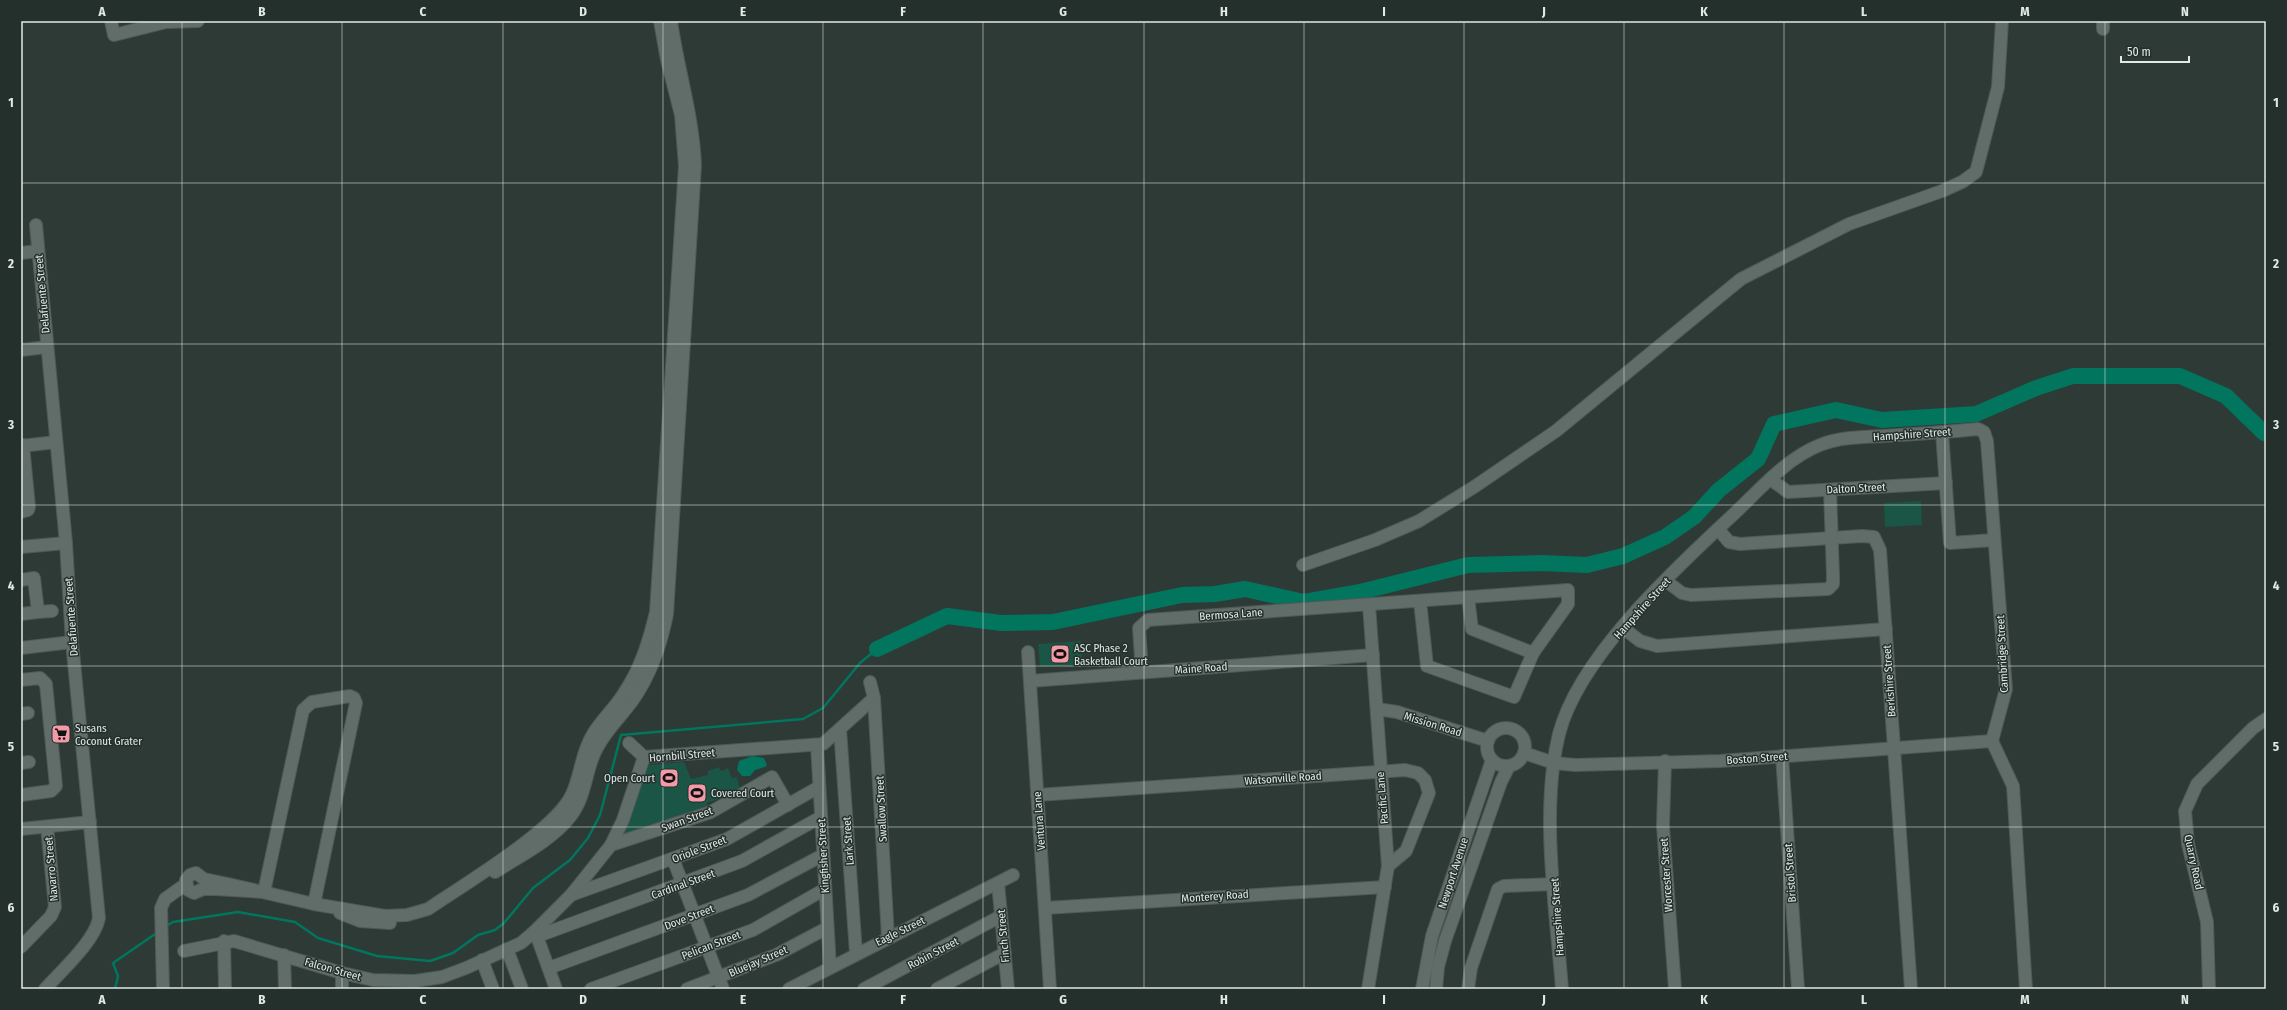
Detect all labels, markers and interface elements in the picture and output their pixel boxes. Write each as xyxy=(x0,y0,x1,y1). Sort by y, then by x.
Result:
text: A xyxy=(97,4,106,19)
text: B xyxy=(258,4,266,19)
text: C xyxy=(420,4,427,19)
text: D xyxy=(579,4,587,19)
text: E xyxy=(740,4,746,19)
text: F xyxy=(900,4,906,19)
text: G xyxy=(1059,4,1067,19)
text: H xyxy=(1220,4,1228,19)
text: I xyxy=(1382,4,1386,19)
text: J xyxy=(1541,4,1546,19)
text: K xyxy=(1700,4,1708,19)
text: L xyxy=(1861,4,1867,19)
text: M xyxy=(2020,4,2030,19)
text: N xyxy=(2181,4,2189,19)
scale bar xyxy=(2121,38,2189,64)
text: 50 m xyxy=(2127,45,2151,59)
text: 1 xyxy=(8,95,14,110)
text: 1 xyxy=(2273,95,2279,110)
street label: Delafuente Street xyxy=(33,254,52,334)
text: 2 xyxy=(7,256,14,271)
text: 2 xyxy=(2272,256,2279,271)
text: 3 xyxy=(7,417,14,432)
text: 3 xyxy=(2272,417,2279,432)
street label: Hampshire Street xyxy=(1873,425,1952,444)
street label: Dalton Street xyxy=(1826,480,1886,497)
street label: Hampshire Street xyxy=(1611,575,1674,642)
street label: Delafuente Street xyxy=(62,577,81,657)
text: 4 xyxy=(8,578,15,593)
text: 4 xyxy=(2273,578,2280,593)
street label: Bermosa Lane xyxy=(1199,606,1263,623)
street label: Cambridge Street xyxy=(1994,614,2011,693)
place label: ASC Phase 2 Basketball Court xyxy=(1074,642,1148,668)
sports icon: ASC Phase 2 Basketball Court xyxy=(1049,643,1071,665)
street label: Berkshire Street xyxy=(1880,644,1899,717)
street label: Maine Road xyxy=(1174,660,1228,677)
street label: Mission Road xyxy=(1402,710,1463,739)
place label: Susans Coconut Grater xyxy=(75,722,142,748)
supermarket icon: Susans Coconut Grater xyxy=(50,723,72,745)
text: 5 xyxy=(8,739,14,754)
text: 5 xyxy=(2273,739,2279,754)
street label: Hornbill Street xyxy=(649,746,716,765)
street label: Boston Street xyxy=(1726,750,1788,767)
sports icon: Open Court xyxy=(658,767,680,789)
street label: Watsonville Road xyxy=(1244,769,1322,788)
street label: Pacific Lane xyxy=(1374,771,1391,825)
place label: Open Court xyxy=(604,772,655,785)
street label: Swallow Street xyxy=(873,775,890,842)
sports icon: Covered Court xyxy=(686,782,708,804)
place label: Covered Court xyxy=(711,787,775,800)
street label: Ventura Lane xyxy=(1031,791,1048,851)
street label: Swan Street xyxy=(660,804,715,835)
street label: Lark Street xyxy=(840,816,857,866)
street label: Kingfisher Street xyxy=(815,818,832,894)
street label: Oriole Street xyxy=(670,833,729,866)
street label: Quarry Road xyxy=(2181,833,2206,891)
street label: Navarro Street xyxy=(42,836,61,902)
street label: Newport Avenue xyxy=(1436,836,1471,910)
street label: Worcester Street xyxy=(1657,837,1676,913)
street label: Bristol Street xyxy=(1782,843,1799,903)
street label: Cardinal Street xyxy=(650,867,717,902)
street label: Hampshire Street xyxy=(1548,877,1567,956)
street label: Monterey Road xyxy=(1181,888,1249,905)
text: 6 xyxy=(8,900,15,915)
text: 6 xyxy=(2273,900,2280,915)
street label: Dove Street xyxy=(663,902,716,933)
street label: Finch Street xyxy=(995,909,1012,963)
street label: Eagle Street xyxy=(873,914,927,949)
street label: Pelican Street xyxy=(680,928,743,963)
street label: Robin Street xyxy=(906,934,961,972)
street label: Bluejay Street xyxy=(727,943,790,980)
street label: Falcon Street xyxy=(303,955,363,984)
text: A xyxy=(97,992,106,1007)
text: B xyxy=(258,992,266,1007)
text: C xyxy=(420,992,427,1007)
text: D xyxy=(579,992,587,1007)
text: E xyxy=(740,992,746,1007)
text: F xyxy=(900,992,906,1007)
text: G xyxy=(1059,992,1067,1007)
text: H xyxy=(1220,992,1228,1007)
text: I xyxy=(1382,992,1386,1007)
text: J xyxy=(1541,992,1546,1007)
text: K xyxy=(1700,992,1708,1007)
text: L xyxy=(1861,992,1867,1007)
text: M xyxy=(2020,992,2030,1007)
text: N xyxy=(2181,992,2189,1007)

